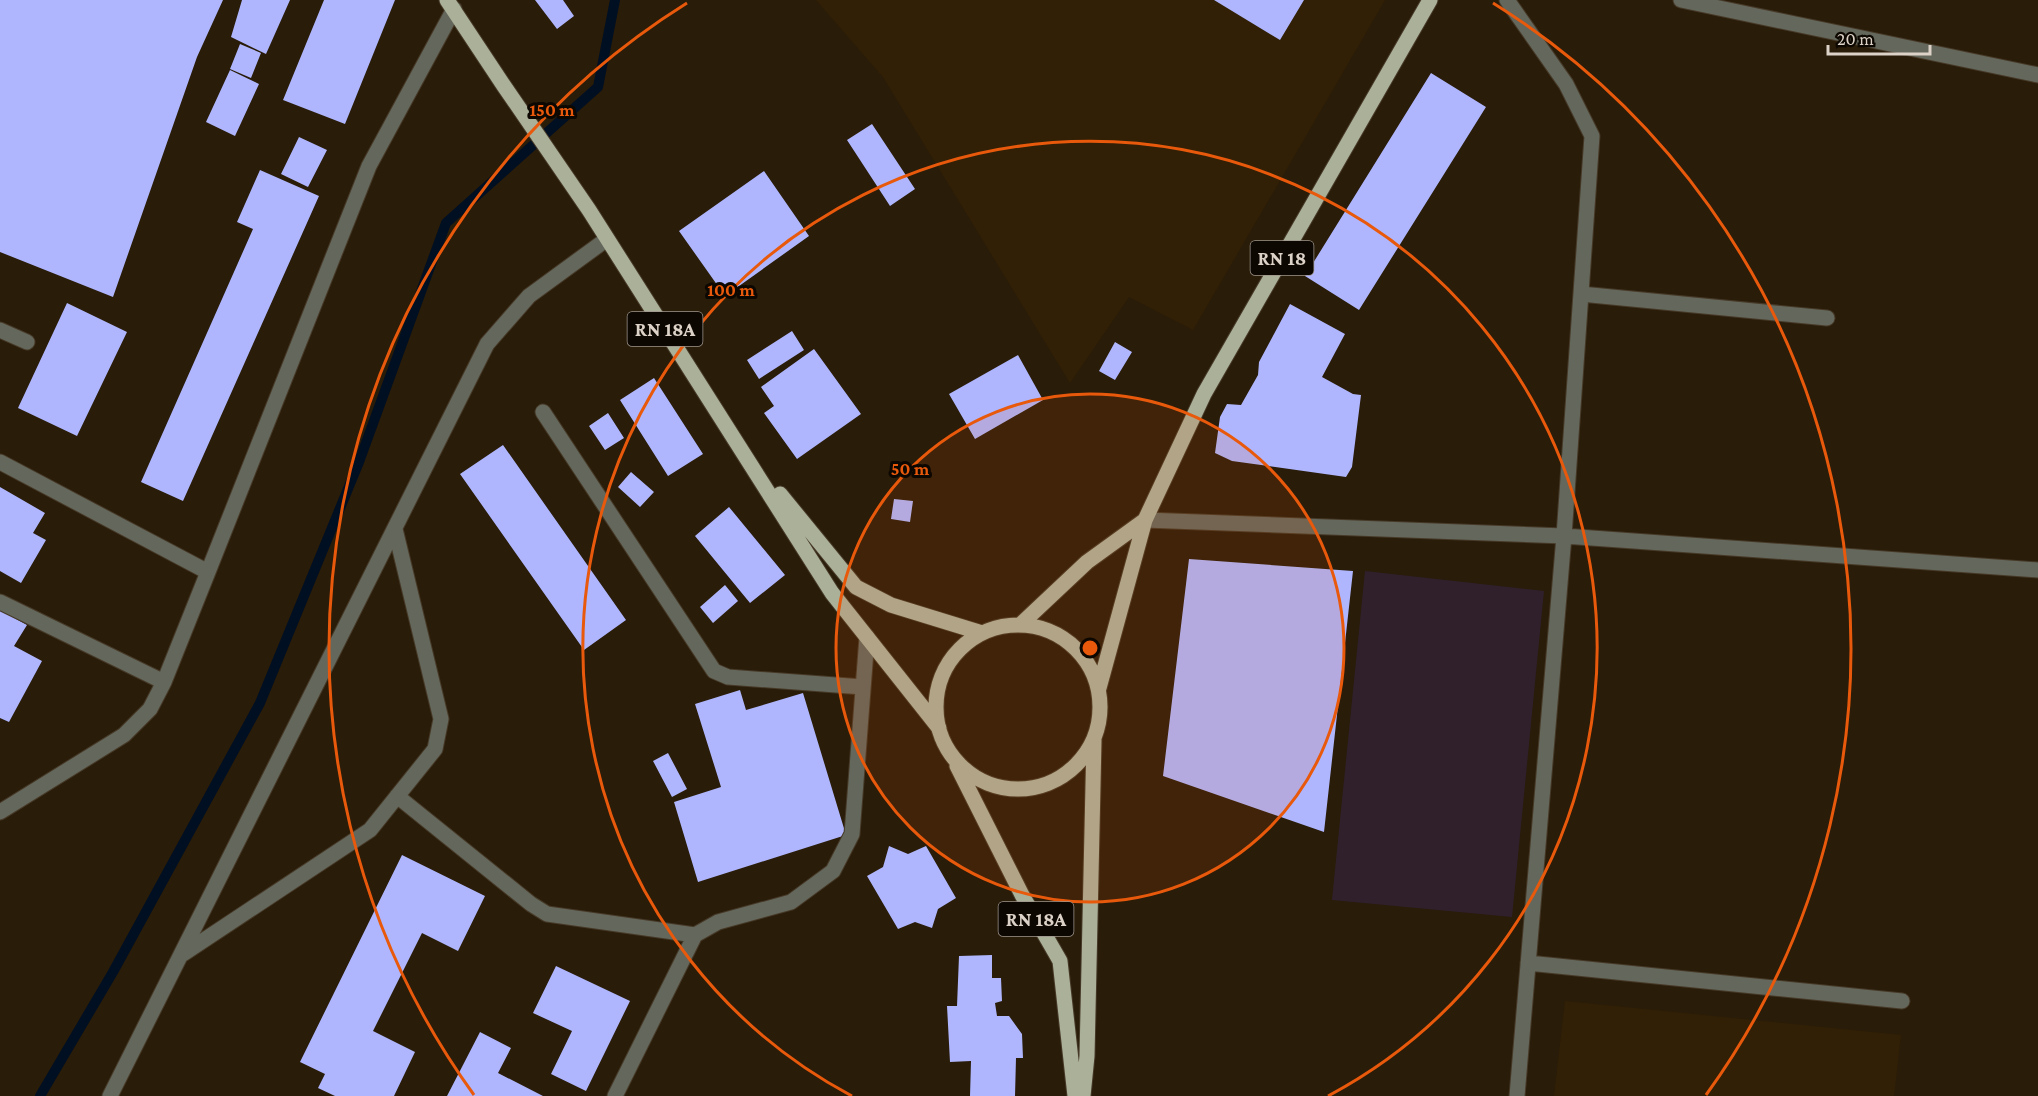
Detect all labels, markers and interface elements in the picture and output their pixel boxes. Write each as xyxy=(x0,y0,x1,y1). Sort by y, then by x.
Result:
scale bar xyxy=(1828,18,1930,56)
text: 20 m xyxy=(1837,29,1874,49)
text: 150 m xyxy=(529,100,575,120)
road number: RN 18 xyxy=(1250,241,1314,275)
text: 100 m xyxy=(707,280,755,300)
road number: RN 18A xyxy=(628,312,702,346)
text: 50 m xyxy=(891,459,930,479)
centre of rings xyxy=(1080,638,1100,658)
road number: RN 18A xyxy=(998,902,1074,936)

